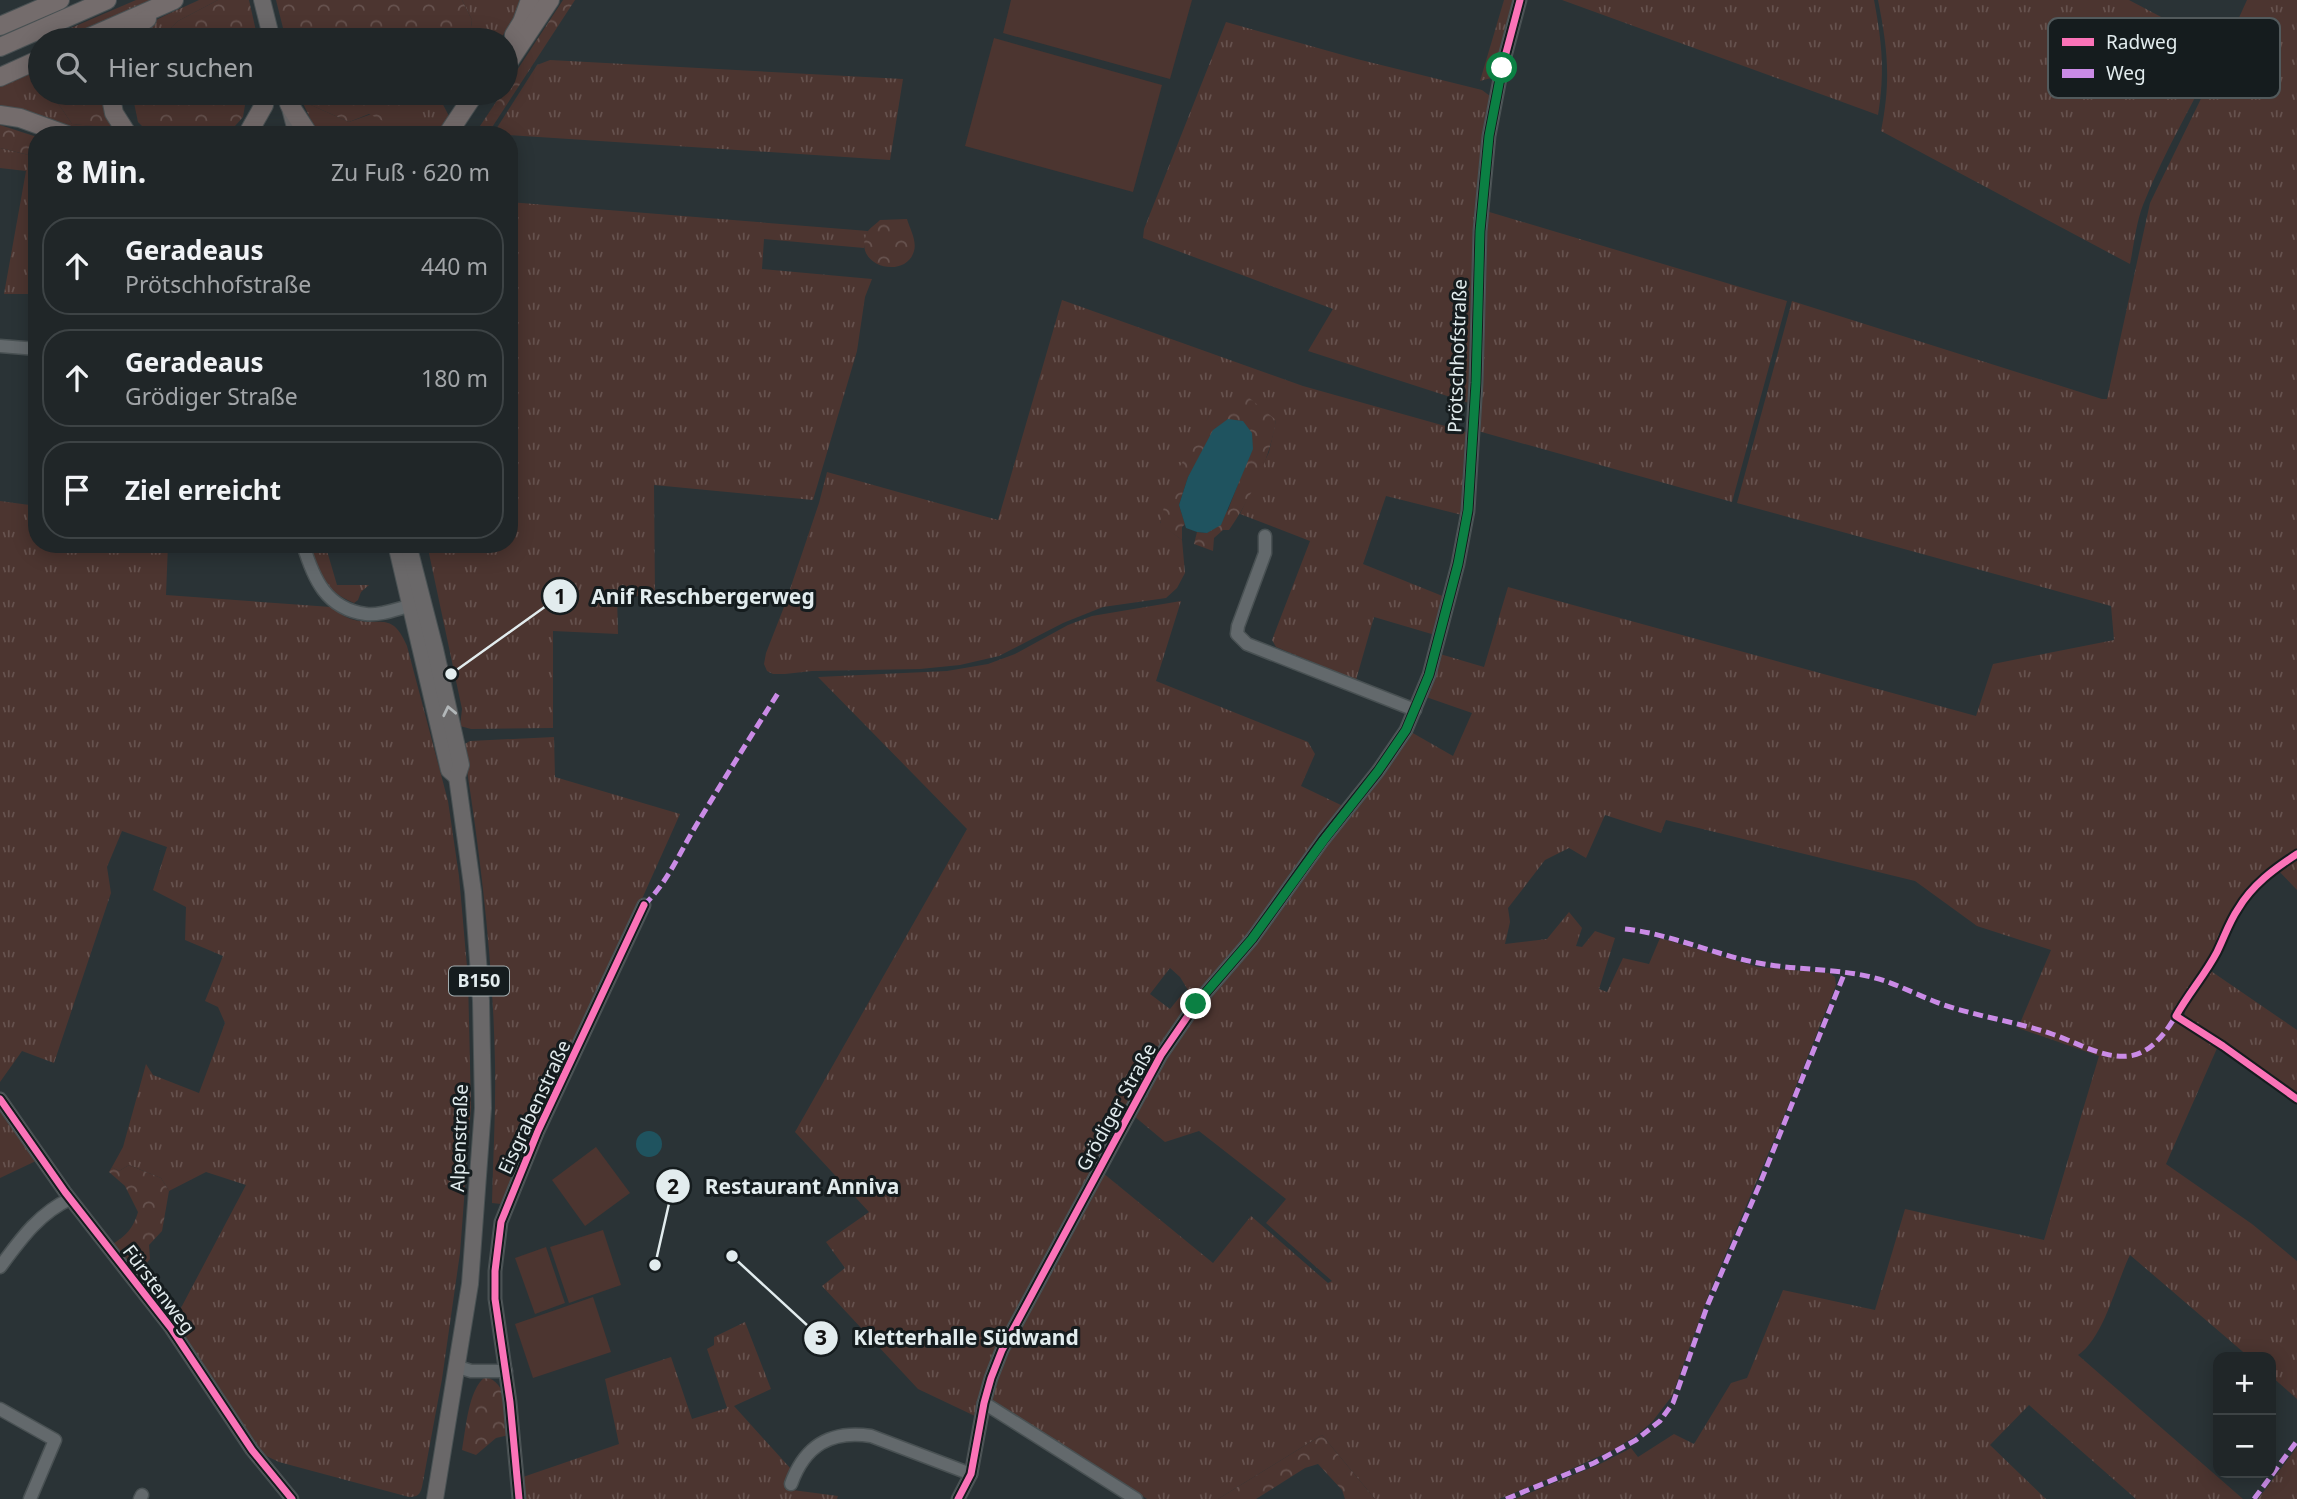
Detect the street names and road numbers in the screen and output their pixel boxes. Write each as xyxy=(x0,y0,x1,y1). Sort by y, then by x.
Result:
street label: Prötschhofstraße xyxy=(1441,279,1473,433)
road number: B150 xyxy=(449,966,509,996)
street label: Eisgrabenstraße xyxy=(492,1036,576,1178)
street label: Grödiger Straße xyxy=(1070,1038,1162,1176)
street label: Alpenstraße xyxy=(444,1084,474,1192)
street label: Fürstenweg xyxy=(117,1239,201,1339)

